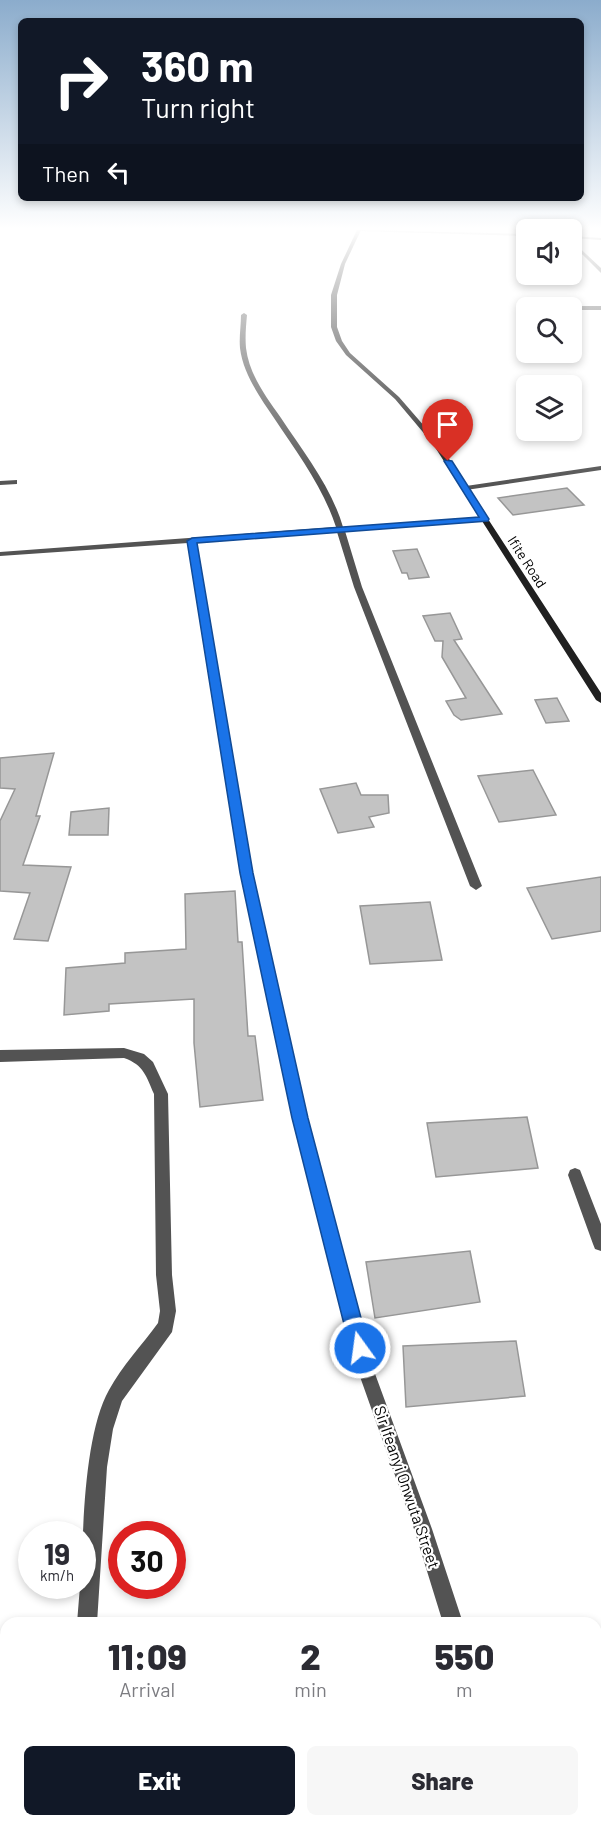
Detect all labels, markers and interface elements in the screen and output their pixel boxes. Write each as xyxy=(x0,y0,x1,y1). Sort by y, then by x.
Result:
text: 360 m xyxy=(141,40,254,90)
icon: right xyxy=(42,42,120,120)
text: Turn right xyxy=(141,91,255,123)
icon: left xyxy=(102,156,135,189)
text: Then xyxy=(42,160,90,186)
map controls xyxy=(516,219,582,441)
button: sound xyxy=(516,219,582,285)
button: search xyxy=(516,297,582,363)
button: layers xyxy=(516,375,582,441)
pin xyxy=(422,399,473,461)
icon: arrive xyxy=(431,408,464,441)
street label: Ifite Road xyxy=(504,533,550,591)
position arrow xyxy=(328,1316,392,1380)
street label: Sir Ifeanyi Onwuta Street xyxy=(371,1403,444,1571)
speed limit sign: 30 xyxy=(108,1521,186,1599)
text: 19 xyxy=(44,1535,70,1571)
text: km/h xyxy=(40,1566,74,1584)
text: 11:09 xyxy=(108,1634,187,1677)
text: 2 xyxy=(300,1634,321,1677)
text: 550 xyxy=(434,1634,494,1677)
text: Arrival xyxy=(119,1677,175,1701)
text: min xyxy=(294,1677,327,1701)
text: m xyxy=(456,1677,473,1701)
button: Exit xyxy=(24,1746,295,1815)
button: Share xyxy=(307,1746,578,1815)

